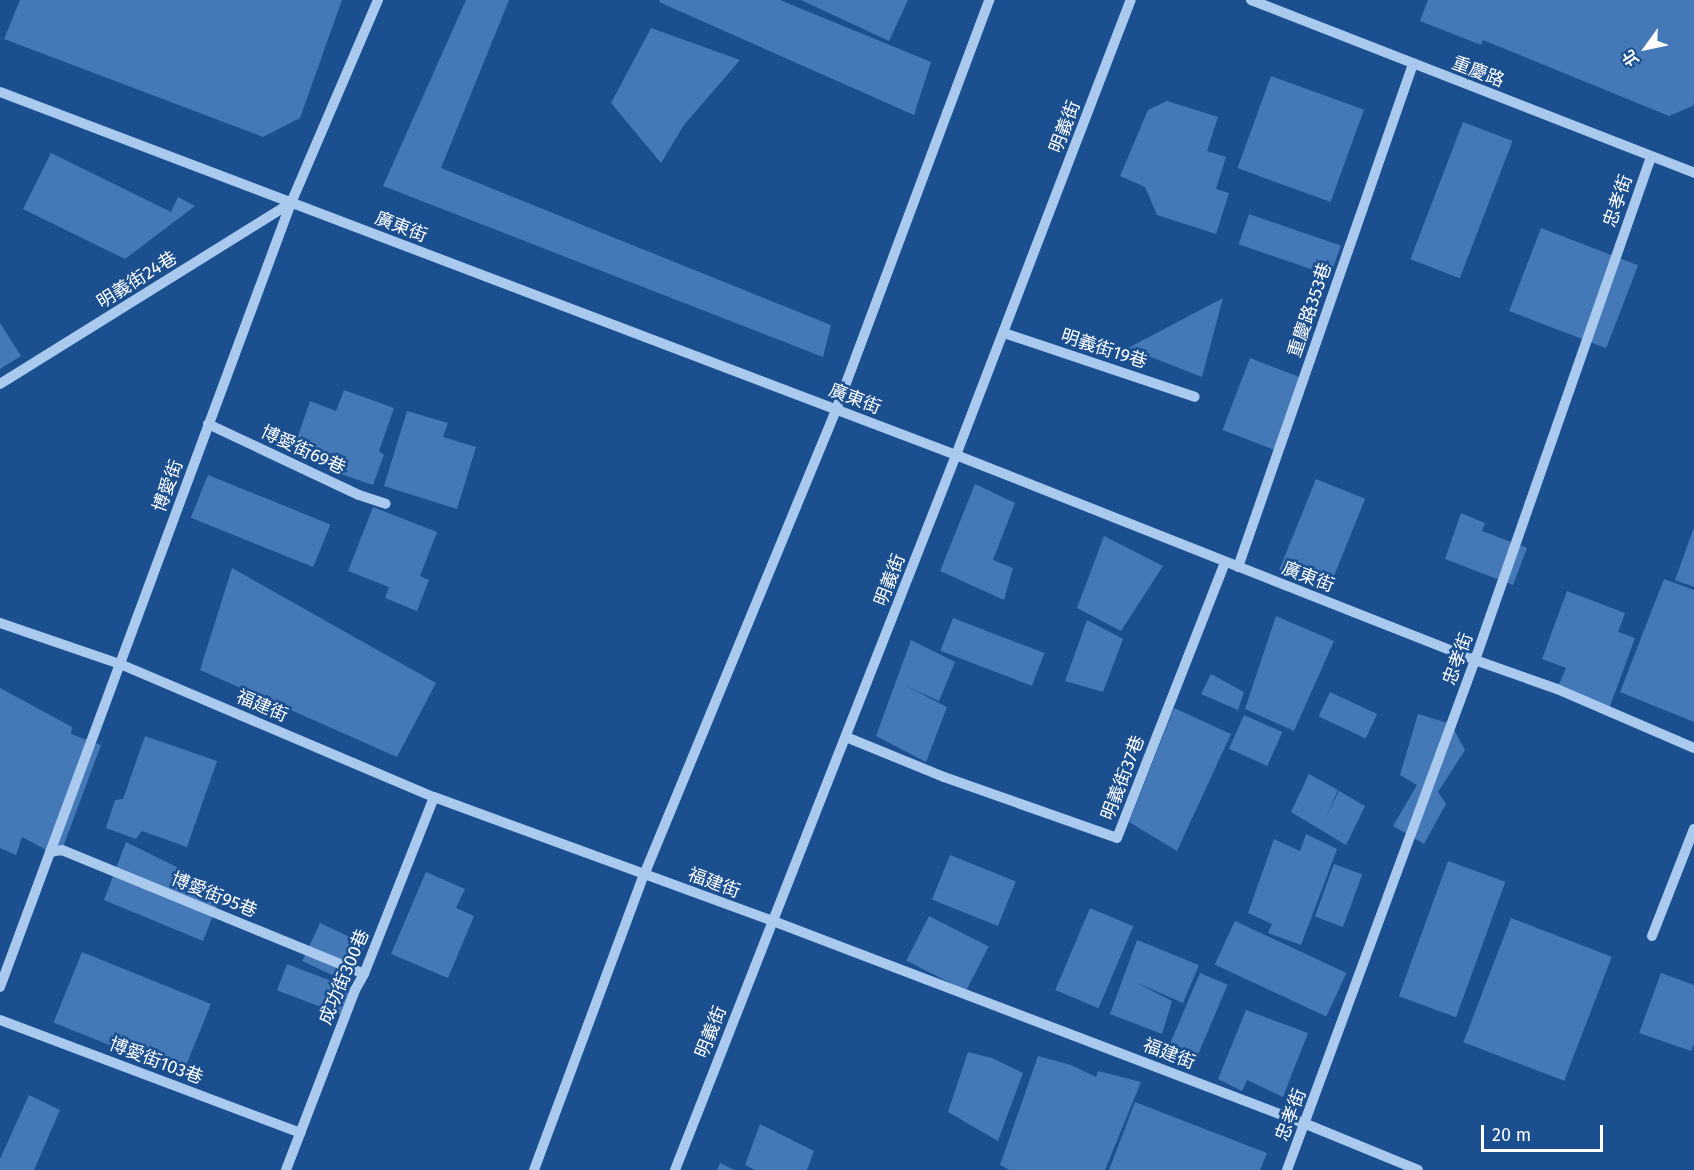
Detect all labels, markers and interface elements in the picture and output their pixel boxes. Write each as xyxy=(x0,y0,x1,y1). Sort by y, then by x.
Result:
north arrow xyxy=(1616,18,1676,78)
text: 北 xyxy=(1618,46,1643,70)
street label: 重慶路 xyxy=(1449,52,1507,92)
street label: 明義街 xyxy=(1045,98,1085,156)
street label: 忠孝街 xyxy=(1599,172,1637,230)
street label: 廣東街 xyxy=(372,207,430,247)
street label: 明義街24巷 xyxy=(93,247,181,313)
street label: 重慶路353巷 xyxy=(1284,260,1336,360)
street label: 明義街19巷 xyxy=(1058,325,1150,373)
street label: 廣東街 xyxy=(826,379,884,419)
street label: 博愛街69巷 xyxy=(257,421,349,479)
street label: 博愛街 xyxy=(149,457,187,515)
street label: 明義街 xyxy=(870,551,910,609)
street label: 廣東街 xyxy=(1279,557,1337,597)
street label: 忠孝街 xyxy=(1439,630,1477,688)
street label: 福建街 xyxy=(233,686,291,726)
street label: 明義街37巷 xyxy=(1097,733,1149,823)
street label: 福建街 xyxy=(685,864,743,902)
street label: 博愛街95巷 xyxy=(168,868,260,922)
street label: 成功街300巷 xyxy=(314,926,374,1028)
street label: 明義街 xyxy=(691,1003,731,1061)
street label: 博愛街103巷 xyxy=(106,1033,206,1089)
street label: 福建街 xyxy=(1140,1034,1198,1074)
street label: 忠孝街 xyxy=(1271,1086,1311,1144)
scale bar xyxy=(1484,1113,1606,1151)
text: 20 m xyxy=(1492,1124,1531,1146)

